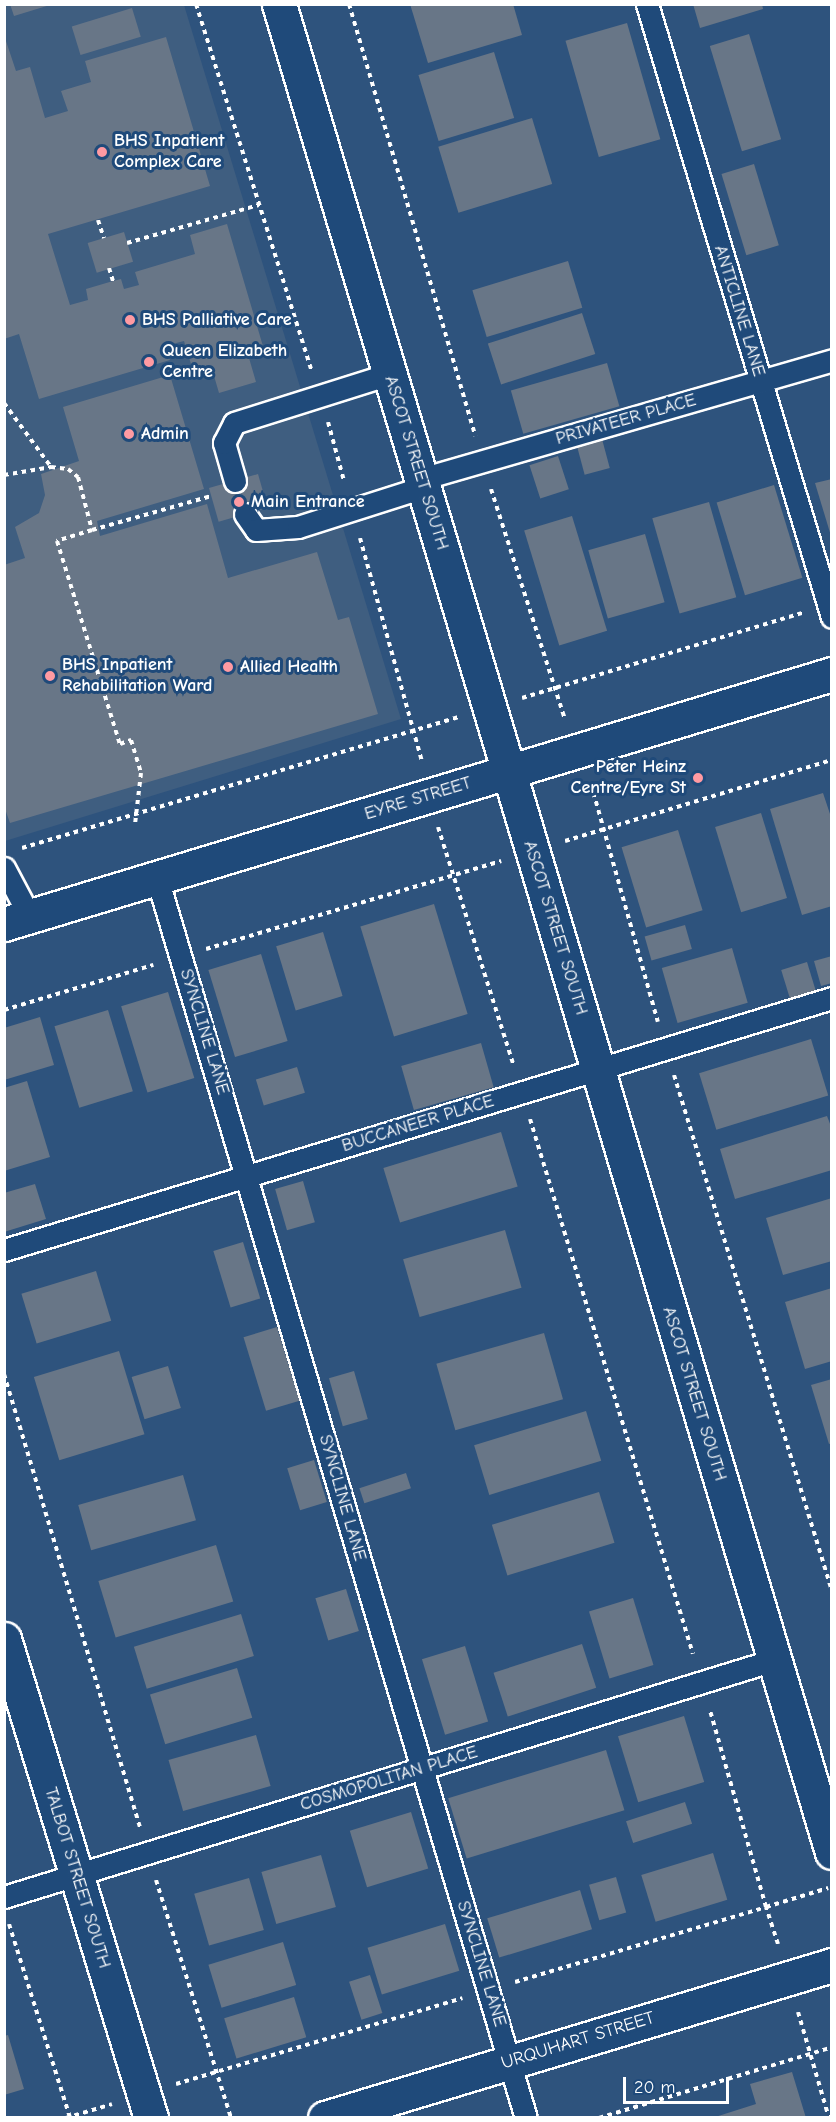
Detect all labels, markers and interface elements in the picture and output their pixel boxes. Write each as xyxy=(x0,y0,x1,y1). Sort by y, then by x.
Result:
place label: BHS Inpatient Complex Care xyxy=(114,131,224,174)
marker: BHS Inpatient Complex Care xyxy=(95,145,109,159)
street label: ANTICLINE LANE xyxy=(709,243,769,379)
place label: BHS Palliative Care xyxy=(142,309,292,331)
marker: BHS Palliative Care xyxy=(123,313,137,327)
place label: Queen Elizabeth Centre xyxy=(162,341,287,384)
marker: Queen Elizabeth Centre xyxy=(140,353,158,371)
street label: ASCOT STREET SOUTH xyxy=(379,373,453,553)
street label: PRIVATEER PLACE xyxy=(553,390,699,450)
place label: Admin xyxy=(141,423,189,445)
marker: Admin xyxy=(122,427,136,441)
place label: Main Entrance xyxy=(251,491,364,513)
marker: Main Entrance xyxy=(232,495,246,509)
place label: BHS Inpatient Rehabilitation Ward xyxy=(62,655,212,698)
place label: Allied Health xyxy=(240,656,338,678)
marker: Allied Health xyxy=(221,660,235,674)
marker: BHS Inpatient Rehabilitation Ward xyxy=(43,669,57,683)
place label: Peter Heinz Centre/Eyre St xyxy=(571,757,686,800)
marker: Peter Heinz Centre/Eyre St xyxy=(691,771,705,785)
street label: EYRE STREET xyxy=(362,773,474,825)
street label: ASCOT STREET SOUTH xyxy=(518,838,592,1018)
street label: SYNCLINE LANE xyxy=(175,966,233,1098)
street label: BUCCANEER PLACE xyxy=(339,1091,497,1157)
street label: ASCOT STREET SOUTH xyxy=(657,1304,731,1484)
street label: SYNCLINE LANE xyxy=(314,1432,370,1564)
street label: COSMOPOLITAN PLACE xyxy=(298,1742,480,1816)
street label: TALBOT STREET SOUTH xyxy=(39,1785,115,1971)
street label: SYNCLINE LANE xyxy=(452,1898,510,2030)
street label: URQUHART STREET xyxy=(499,2007,657,2075)
scale bar xyxy=(626,2065,732,2103)
text: 20 m xyxy=(634,2077,675,2098)

